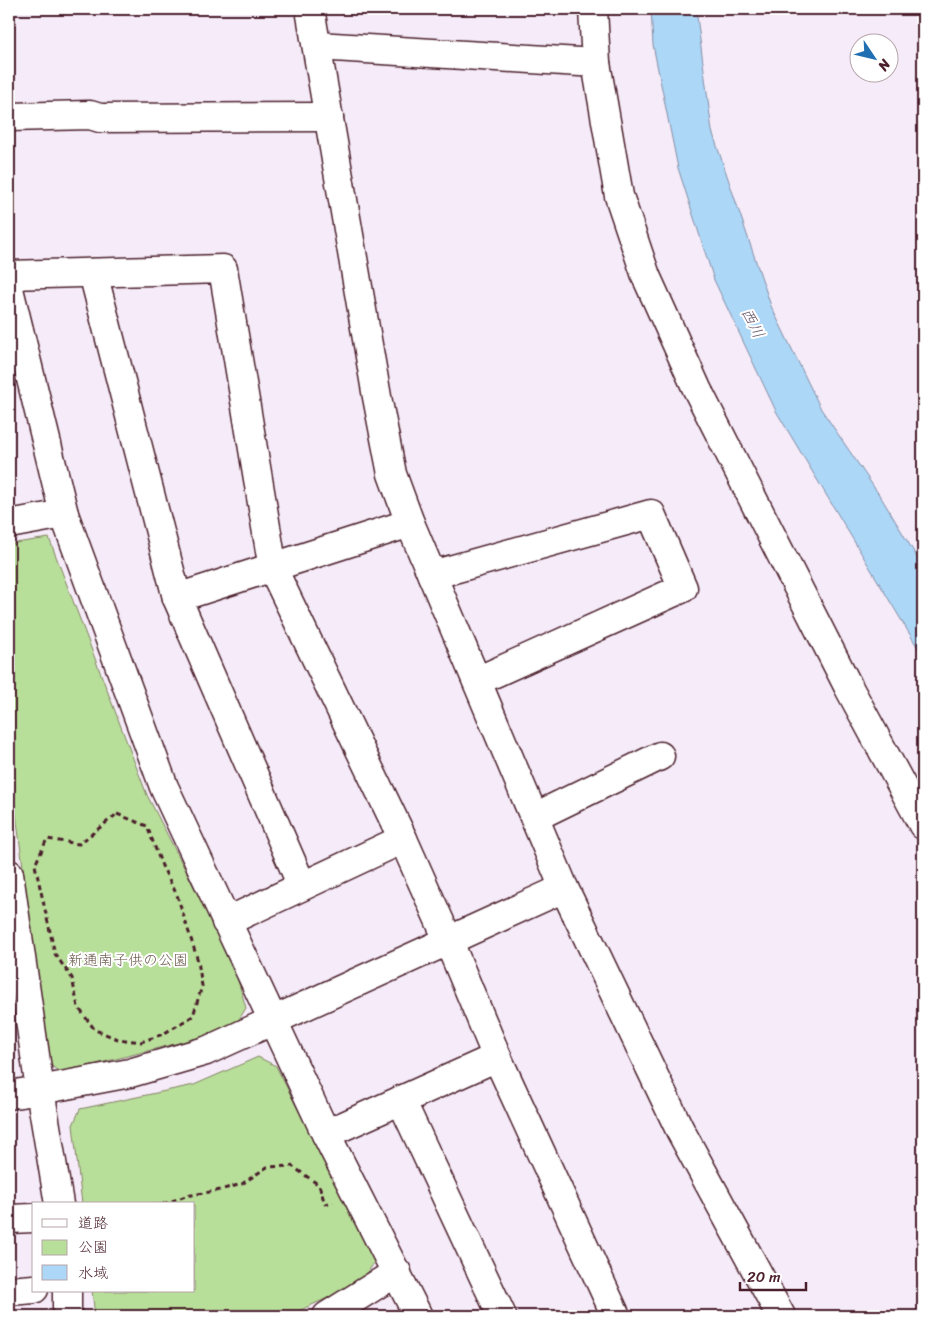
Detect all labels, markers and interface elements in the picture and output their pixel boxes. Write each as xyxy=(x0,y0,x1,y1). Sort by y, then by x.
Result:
north arrow xyxy=(850,32,900,82)
text: N xyxy=(871,53,898,77)
water label: 西川 xyxy=(733,302,773,344)
park label: 新通南子供の公園 xyxy=(68,947,188,973)
legend xyxy=(32,1202,195,1292)
text: 道路 xyxy=(78,1210,108,1236)
text: 公園 xyxy=(78,1234,108,1260)
text: 水域 xyxy=(78,1260,108,1286)
scale bar xyxy=(740,1260,806,1292)
text: 20 m xyxy=(747,1264,781,1290)

